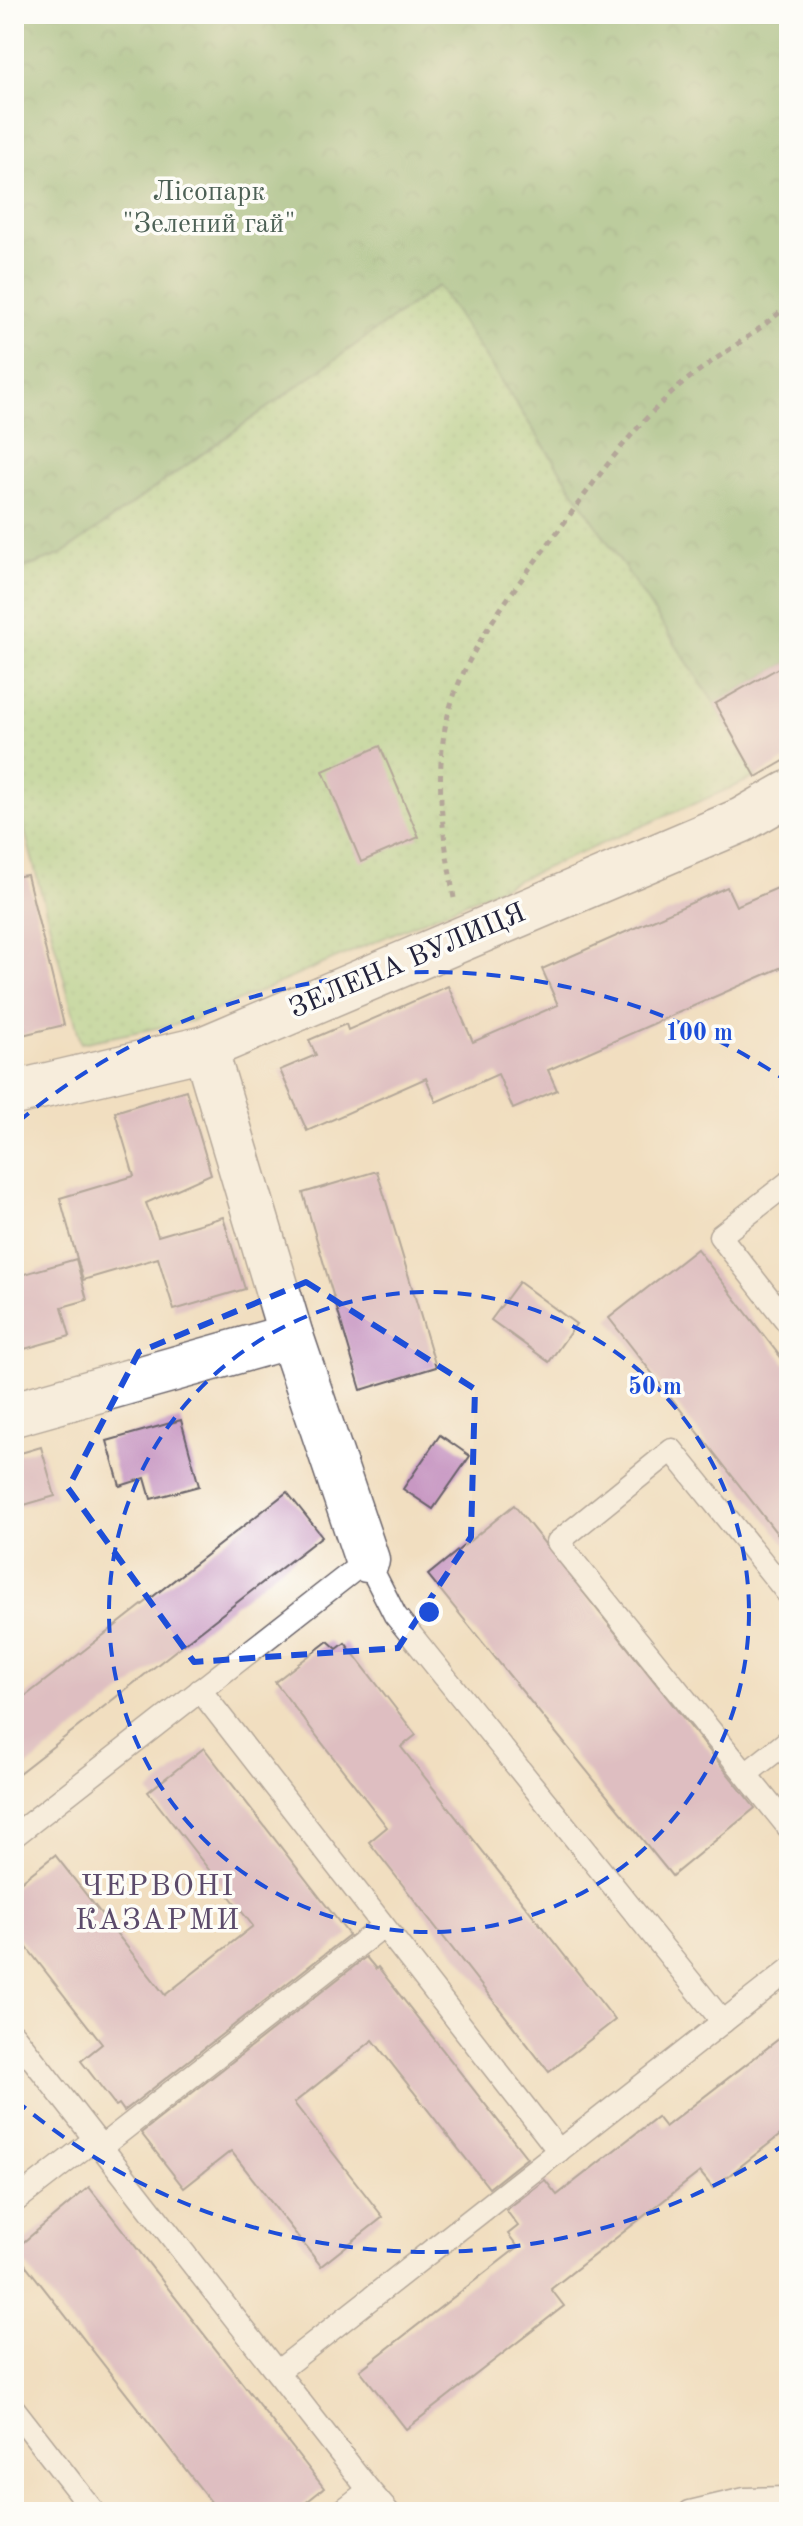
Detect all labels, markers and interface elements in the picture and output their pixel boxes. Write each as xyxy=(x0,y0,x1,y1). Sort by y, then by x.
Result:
park label: Лісопарк "Зелений гай" xyxy=(123,179,295,239)
street label: ЗЕЛЕНА ВУЛИЦЯ xyxy=(286,900,530,1024)
text: 100 m xyxy=(665,1022,733,1046)
text: 50 m xyxy=(628,1375,682,1400)
centre of rings xyxy=(415,1598,443,1626)
district label: ЧЕРВОНІ КАЗАРМИ xyxy=(75,1872,241,1936)

